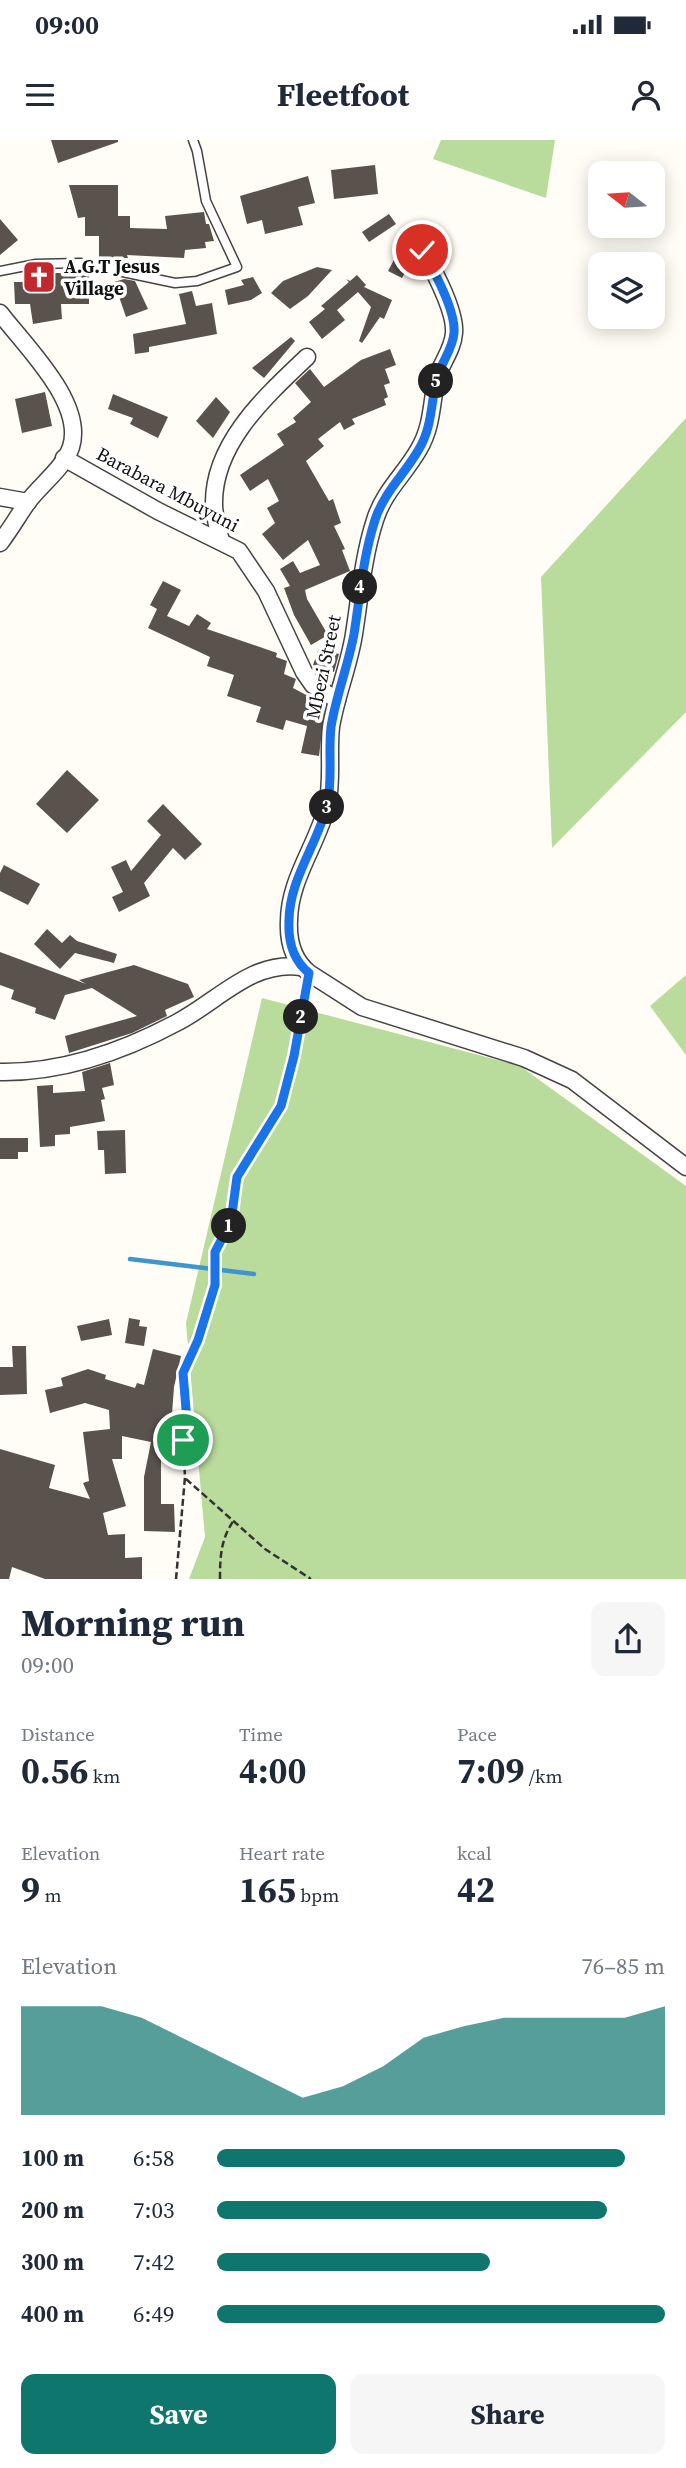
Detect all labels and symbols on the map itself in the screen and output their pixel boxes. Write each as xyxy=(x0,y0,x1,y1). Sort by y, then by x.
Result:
north arrow xyxy=(588,161,665,238)
pin xyxy=(392,220,452,280)
place label: A.G.T Jesus Village xyxy=(64,253,160,301)
church icon: A.G.T Jesus Village xyxy=(20,258,58,296)
pin: 5 xyxy=(418,364,453,398)
street label: Barabara Mbuyuni xyxy=(92,440,244,538)
pin: 4 xyxy=(342,570,378,604)
street label: Mbezi Street xyxy=(299,612,347,721)
pin: 3 xyxy=(310,790,344,824)
pin: 2 xyxy=(284,1000,318,1034)
pin: 1 xyxy=(212,1208,246,1244)
pin xyxy=(153,1410,213,1470)

